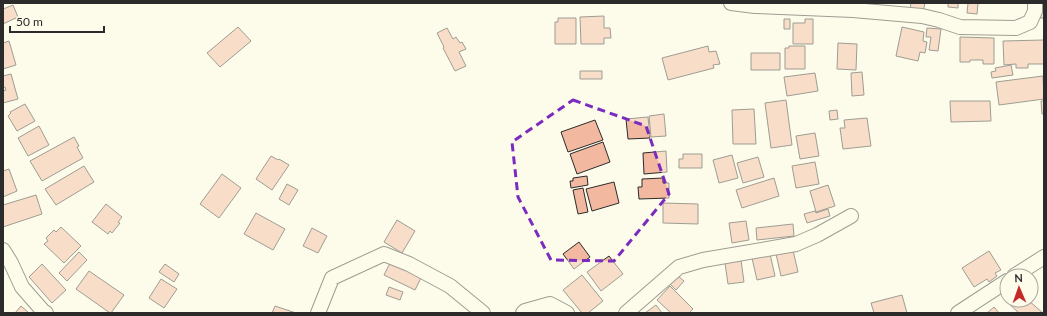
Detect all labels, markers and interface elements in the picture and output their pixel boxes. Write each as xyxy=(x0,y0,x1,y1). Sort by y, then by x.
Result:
scale bar xyxy=(10,8,104,34)
text: 50 m xyxy=(16,14,43,29)
north arrow xyxy=(999,268,1039,308)
text: N xyxy=(1014,271,1023,284)

